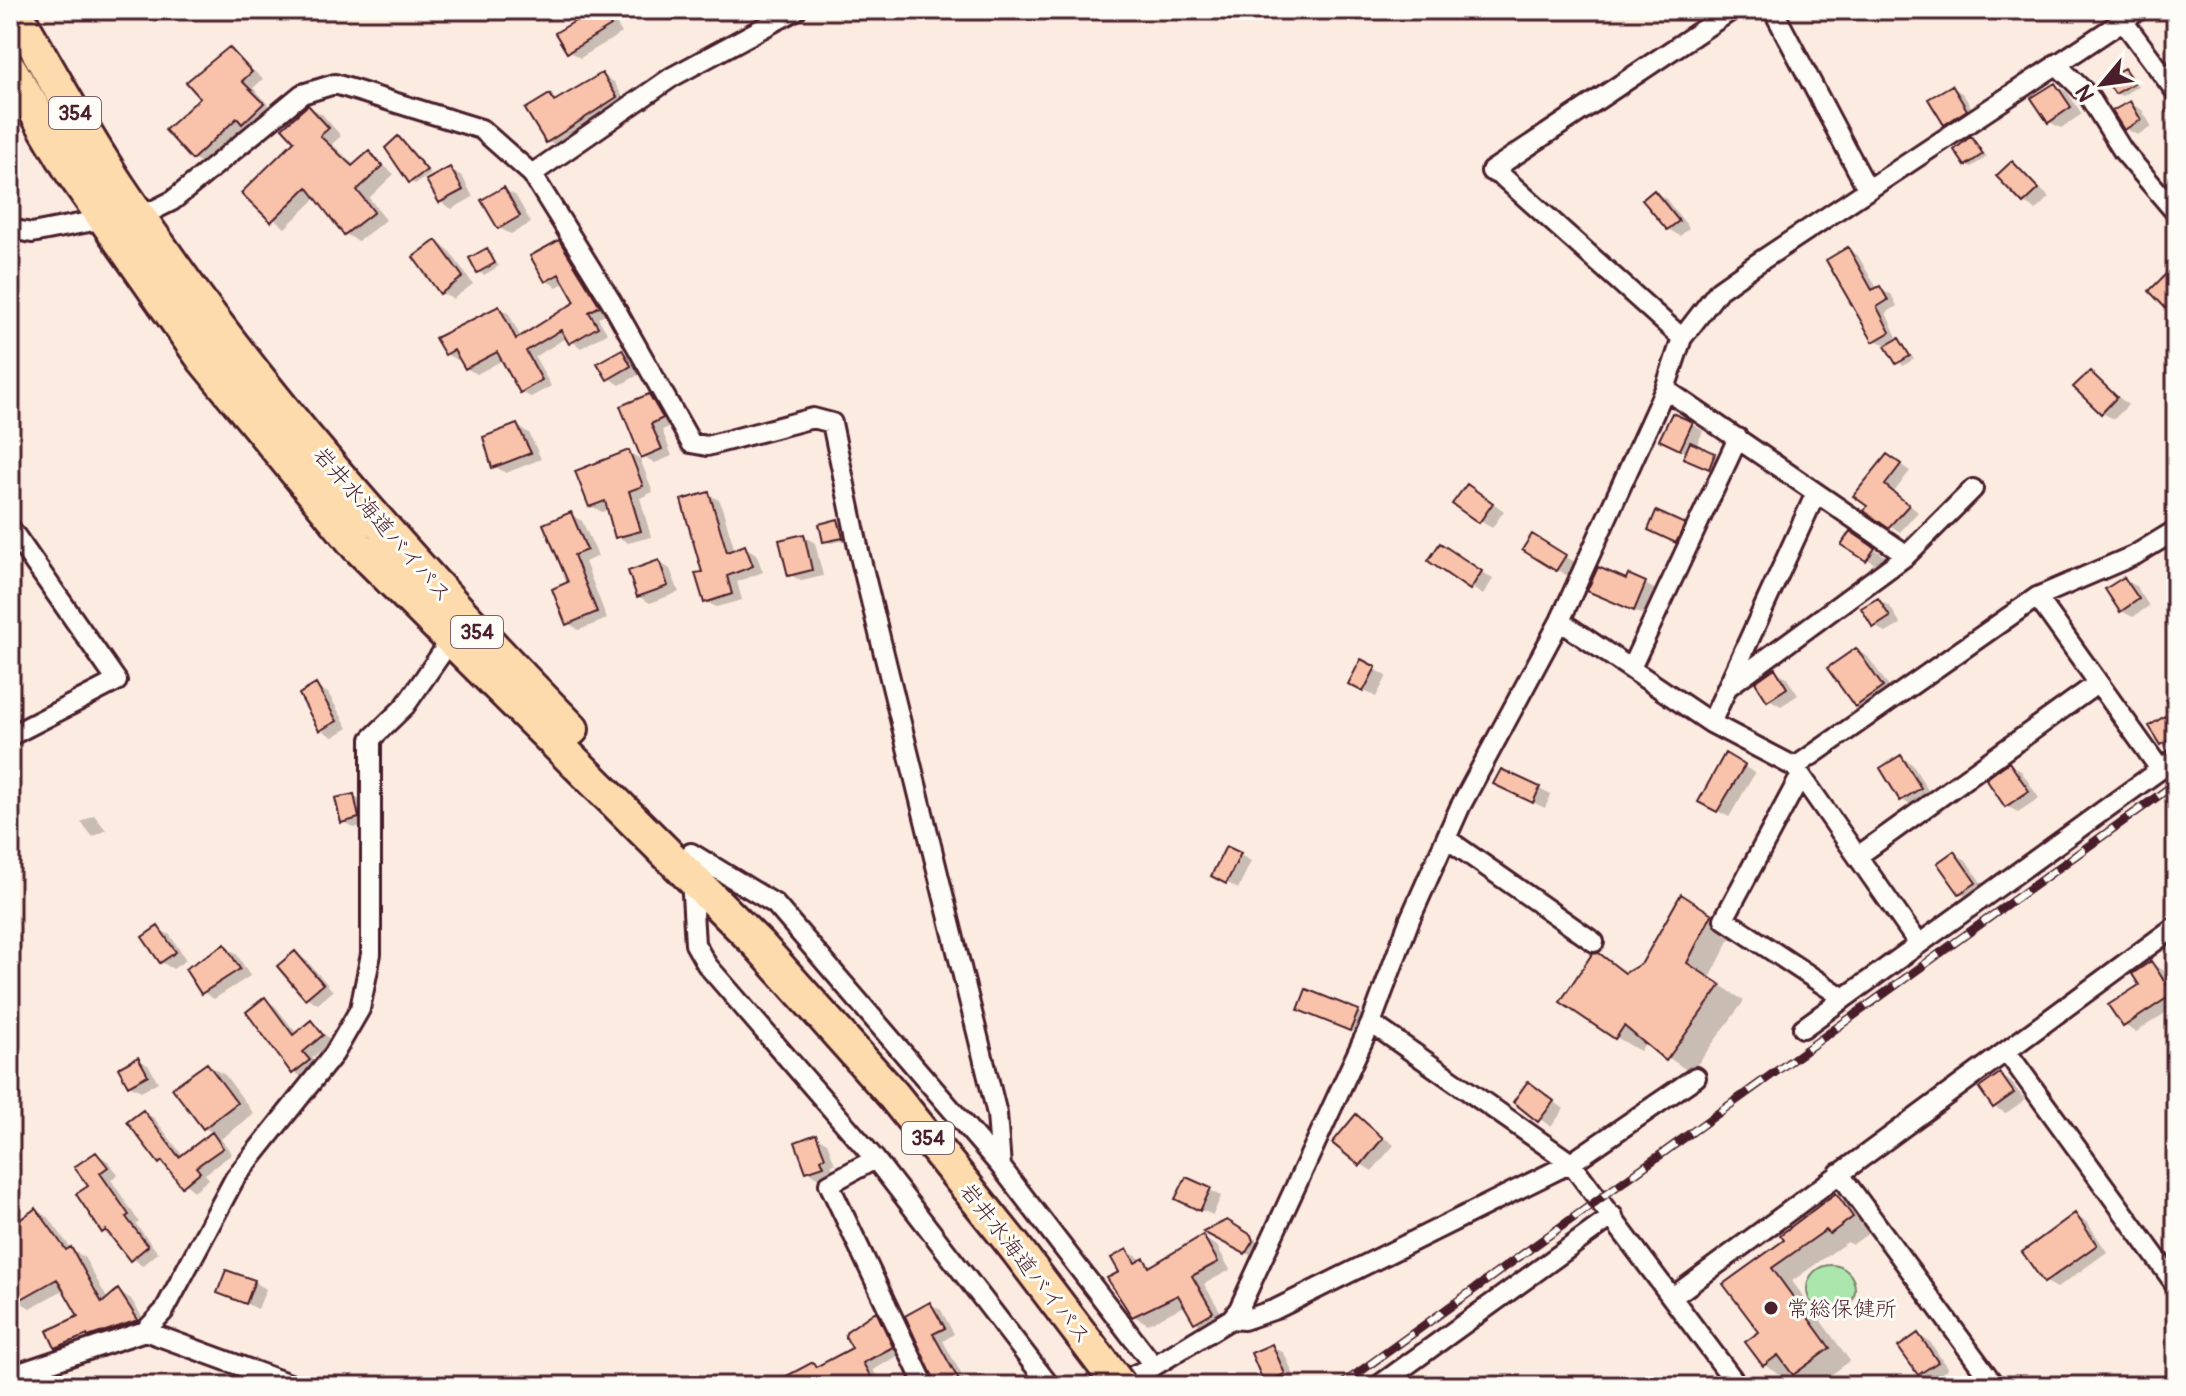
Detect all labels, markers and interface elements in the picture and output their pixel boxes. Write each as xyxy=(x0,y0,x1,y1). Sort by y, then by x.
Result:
north arrow xyxy=(2062,44,2142,124)
text: N xyxy=(2069,80,2101,107)
road number: 354 xyxy=(49,97,101,129)
street label: 岩井水海道バイパス xyxy=(307,441,458,608)
road number: 354 xyxy=(451,616,503,648)
road number: 354 xyxy=(902,1122,954,1154)
street label: 岩井水海道バイパス xyxy=(953,1177,1097,1350)
place label: 常総保健所 xyxy=(1787,1295,1897,1323)
marker: 常総保健所 xyxy=(1762,1299,1780,1317)

